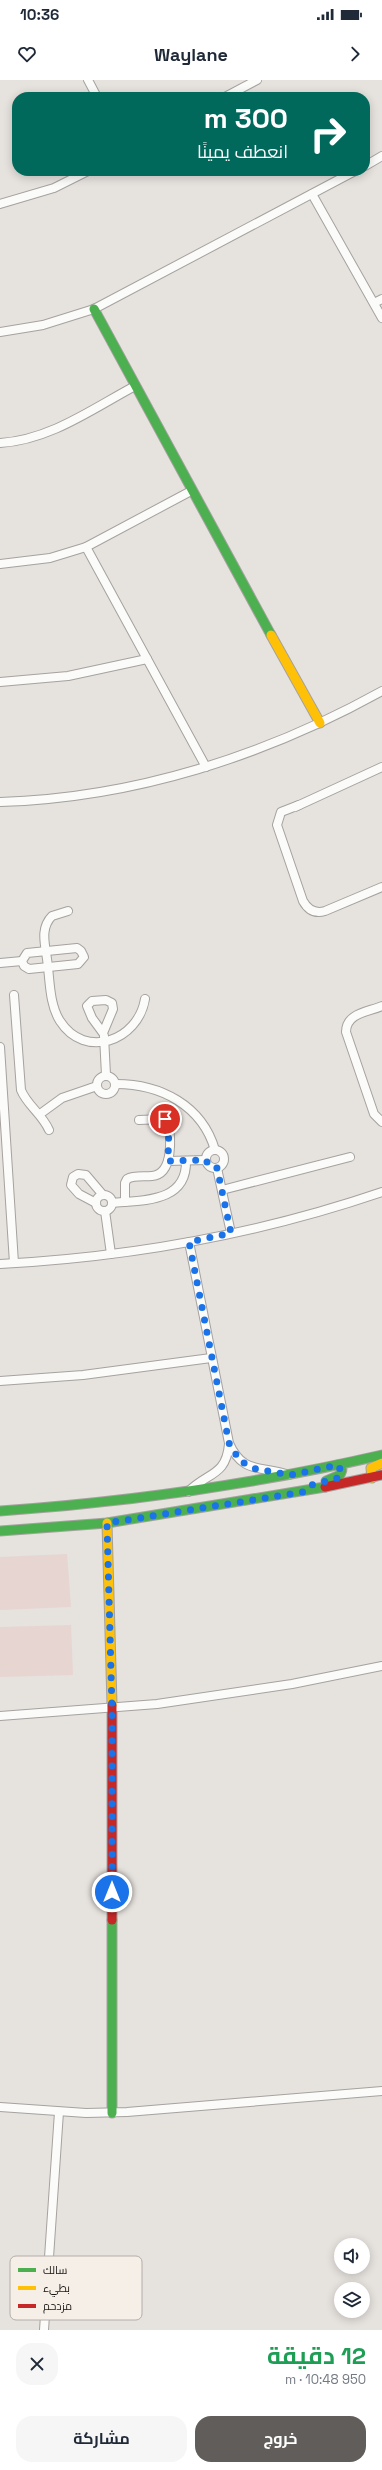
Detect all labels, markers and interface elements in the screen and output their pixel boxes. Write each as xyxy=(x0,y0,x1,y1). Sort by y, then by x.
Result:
text: 10:36 xyxy=(20,5,59,24)
icon: heart xyxy=(16,43,38,65)
text: Waylane xyxy=(154,43,228,66)
icon: forward xyxy=(344,43,366,65)
text: 300 m xyxy=(204,100,288,136)
icon: right xyxy=(302,108,354,160)
text: انعطف يمينًا xyxy=(197,140,288,163)
pin xyxy=(148,1102,182,1136)
icon: arrive xyxy=(154,1108,176,1130)
position arrow xyxy=(91,1871,133,1913)
map controls xyxy=(334,2238,370,2318)
button: sound xyxy=(334,2238,370,2274)
legend xyxy=(10,2256,142,2320)
text: سالك xyxy=(43,2263,67,2277)
text: بطيء xyxy=(43,2281,70,2297)
button: layers xyxy=(334,2282,370,2318)
text: مزدحم xyxy=(43,2299,72,2314)
text: 12 دقيقة xyxy=(267,2340,366,2371)
button: close xyxy=(16,2343,58,2385)
text: 950 m · 10:48 xyxy=(285,2371,366,2388)
button: مشاركة xyxy=(16,2416,187,2462)
button: خروج xyxy=(195,2416,366,2462)

